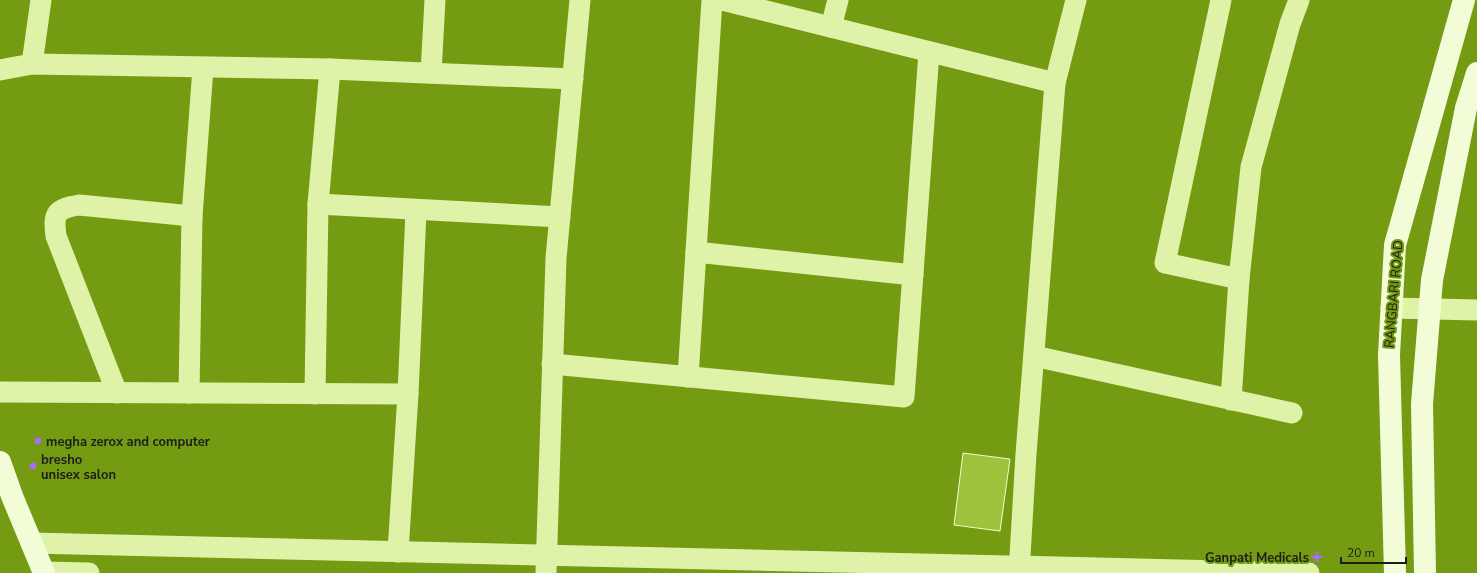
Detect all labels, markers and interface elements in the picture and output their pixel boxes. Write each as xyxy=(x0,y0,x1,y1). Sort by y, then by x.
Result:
street label: RANGBARI ROAD xyxy=(1380,239,1408,349)
place label: megha zerox and computer xyxy=(46,433,211,451)
marker: megha zerox and computer xyxy=(33,436,43,446)
place label: bresho unisex salon xyxy=(41,451,116,484)
marker: bresho unisex salon xyxy=(28,461,38,471)
scale bar xyxy=(1341,539,1406,565)
text: 20 m xyxy=(1347,545,1375,561)
place label: Ganpati Medicals xyxy=(1205,549,1309,567)
marker: Ganpati Medicals xyxy=(1312,552,1322,562)

